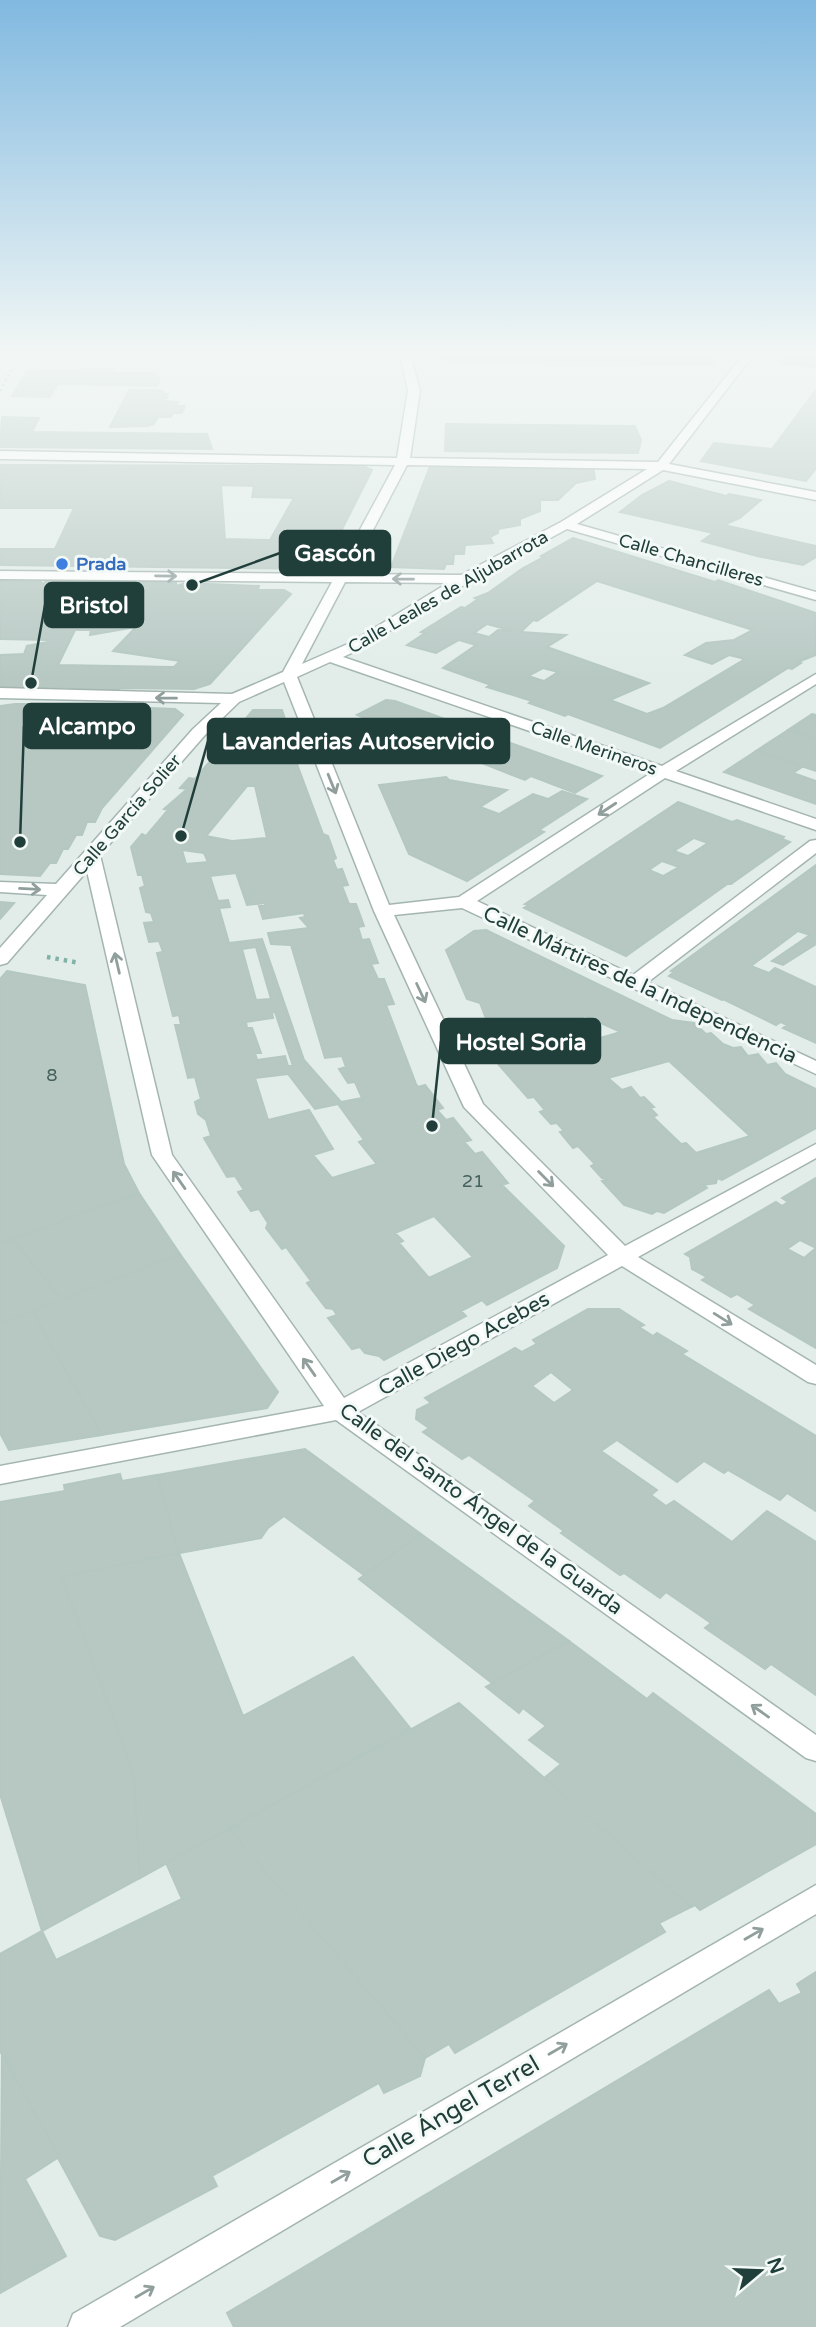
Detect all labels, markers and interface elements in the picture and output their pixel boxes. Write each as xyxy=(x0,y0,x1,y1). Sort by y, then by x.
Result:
street label: Calle Leales de Aljubarrota xyxy=(344,526,552,658)
street label: Calle Chancilleres xyxy=(616,529,766,591)
callout: Gascón xyxy=(280,531,390,575)
text: Gascón xyxy=(294,540,376,568)
place label: Prada xyxy=(76,553,126,575)
marker: Prada xyxy=(54,556,70,572)
one-way arrow xyxy=(154,569,177,583)
one-way arrow xyxy=(392,572,415,585)
callout: Bristol xyxy=(45,583,143,627)
text: Bristol xyxy=(59,592,129,620)
one-way arrow xyxy=(155,691,178,704)
callout: Alcampo xyxy=(24,704,150,748)
text: Alcampo xyxy=(38,713,136,741)
street label: Calle Merineros xyxy=(528,716,660,780)
callout: Lavanderias Autoservicio xyxy=(208,719,509,763)
text: Lavanderias Autoservicio xyxy=(221,728,495,756)
street label: Calle García Solier xyxy=(68,750,186,880)
one-way arrow xyxy=(326,772,339,794)
one-way arrow xyxy=(597,803,617,817)
one-way arrow xyxy=(19,882,42,895)
street label: Calle Mártires de la Independencia xyxy=(479,901,801,1069)
one-way arrow xyxy=(110,952,123,975)
one-way arrow xyxy=(415,982,428,1003)
callout: Hostel Soria xyxy=(441,1019,600,1063)
text: Hostel Soria xyxy=(456,1029,586,1057)
house number: 8 xyxy=(46,1064,58,1086)
house number: 21 xyxy=(462,1170,484,1192)
one-way arrow xyxy=(537,1170,554,1187)
one-way arrow xyxy=(172,1171,186,1190)
street label: Calle Diego Acebes xyxy=(374,1287,554,1401)
one-way arrow xyxy=(713,1312,733,1326)
one-way arrow xyxy=(302,1357,316,1377)
street label: Calle del Santo Ángel de la Guarda xyxy=(335,1398,627,1620)
one-way arrow xyxy=(751,1704,770,1718)
one-way arrow xyxy=(744,1927,764,1941)
one-way arrow xyxy=(547,2042,568,2055)
street label: Calle Ángel Terrel xyxy=(357,2049,545,2174)
one-way arrow xyxy=(330,2170,350,2184)
north arrow xyxy=(725,2236,795,2306)
text: N xyxy=(762,2255,788,2277)
one-way arrow xyxy=(134,2285,154,2299)

